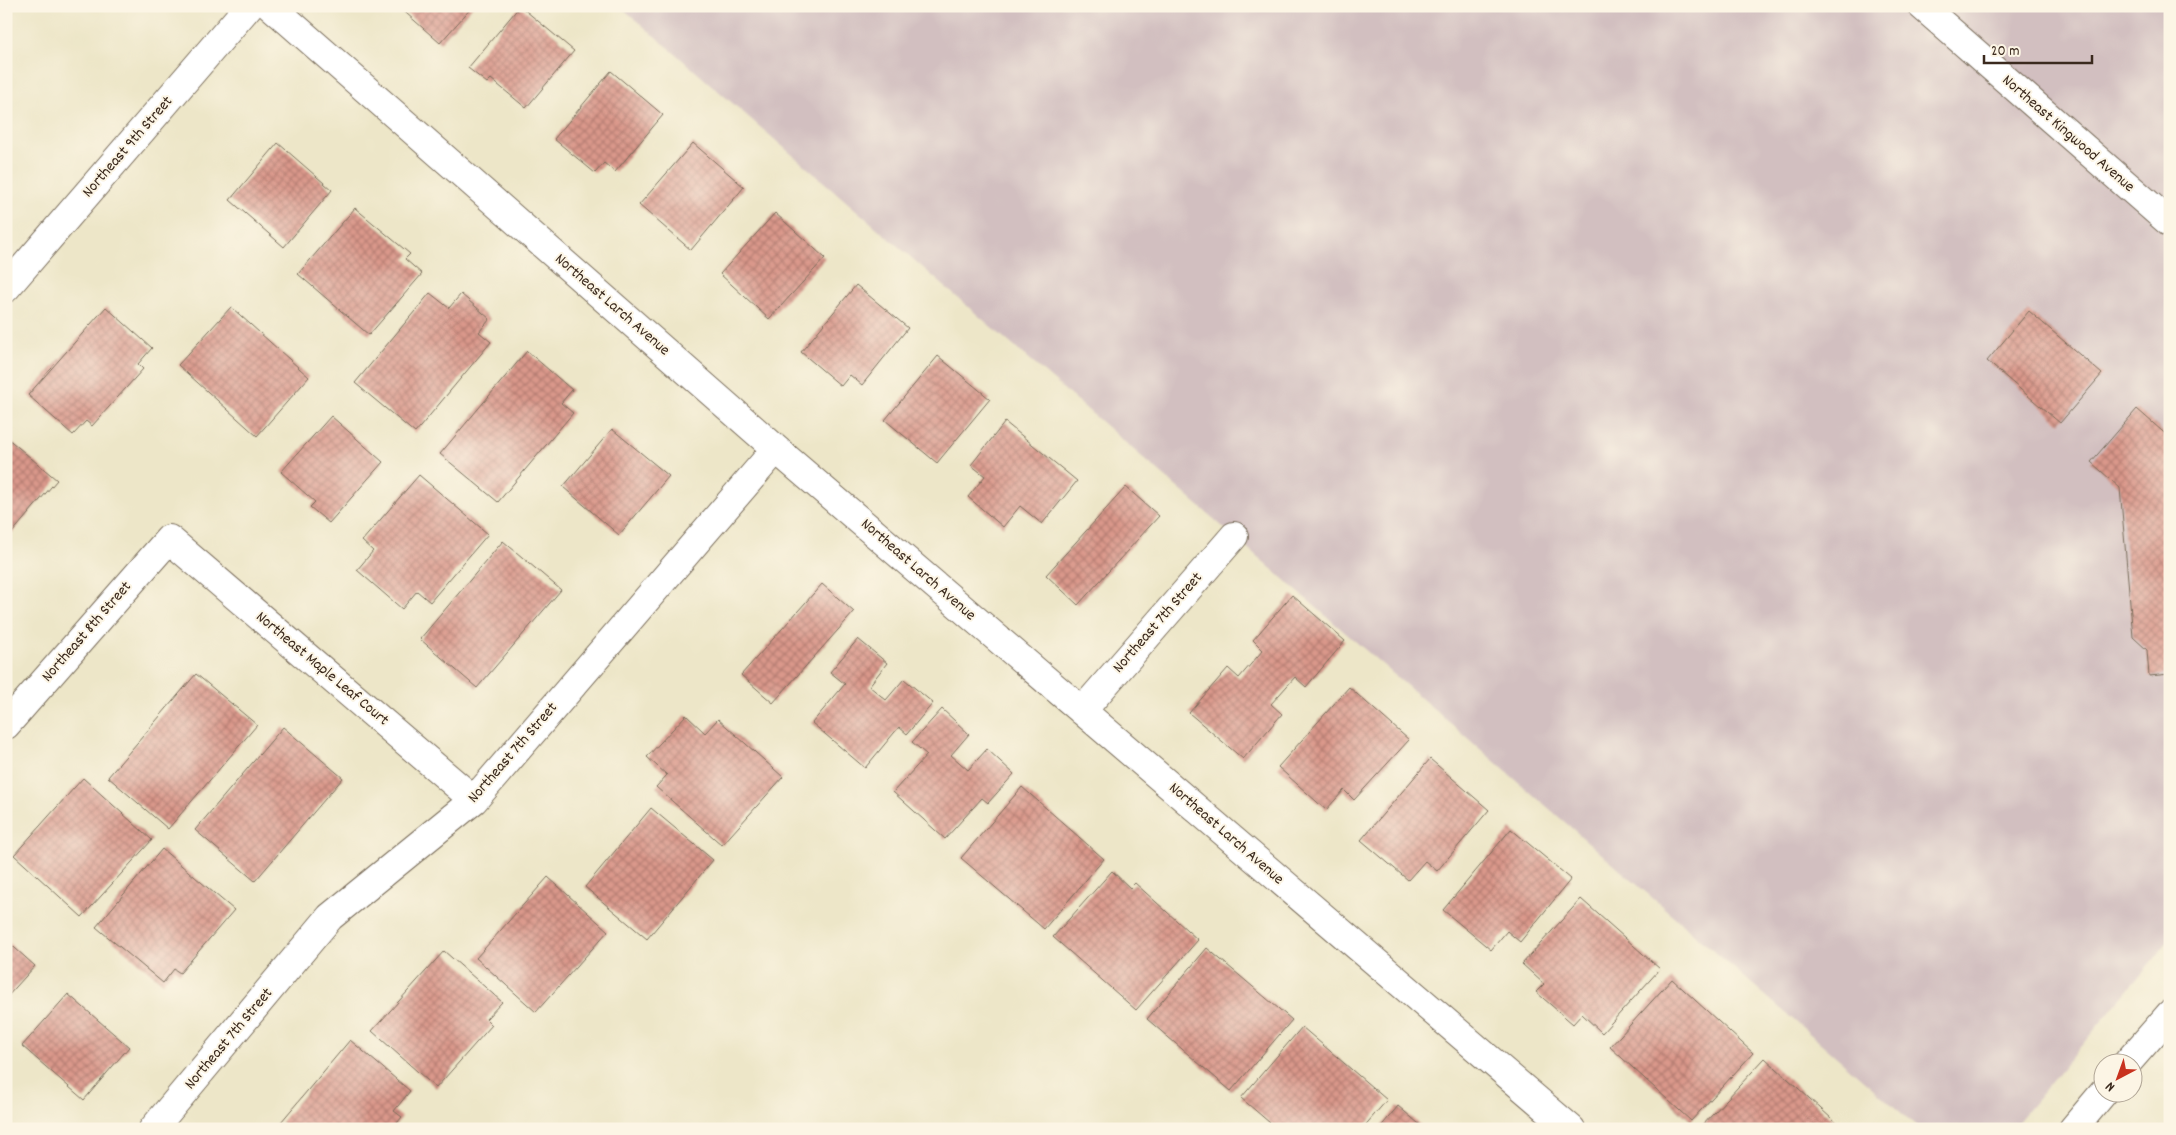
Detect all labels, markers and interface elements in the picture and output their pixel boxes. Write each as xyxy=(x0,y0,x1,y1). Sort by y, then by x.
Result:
scale bar xyxy=(1984,32,2091,64)
text: 20 m xyxy=(1991,41,2019,63)
street label: Northeast Kingwood Avenue xyxy=(1997,70,2139,198)
street label: Northeast 9th Street xyxy=(77,91,179,203)
street label: Northeast Larch Avenue xyxy=(549,248,675,362)
street label: Northeast Larch Avenue xyxy=(855,513,981,627)
street label: Northeast 7th Street xyxy=(1108,567,1208,678)
street label: Northeast 8th Street xyxy=(37,576,137,688)
street label: Northeast Maple Leaf Court xyxy=(250,606,394,732)
street label: Northeast 7th Street xyxy=(463,697,563,808)
street label: Northeast Larch Avenue xyxy=(1163,777,1289,891)
street label: Northeast 7th Street xyxy=(179,983,279,1095)
north arrow xyxy=(2094,1052,2144,1102)
text: N xyxy=(2102,1076,2120,1096)

